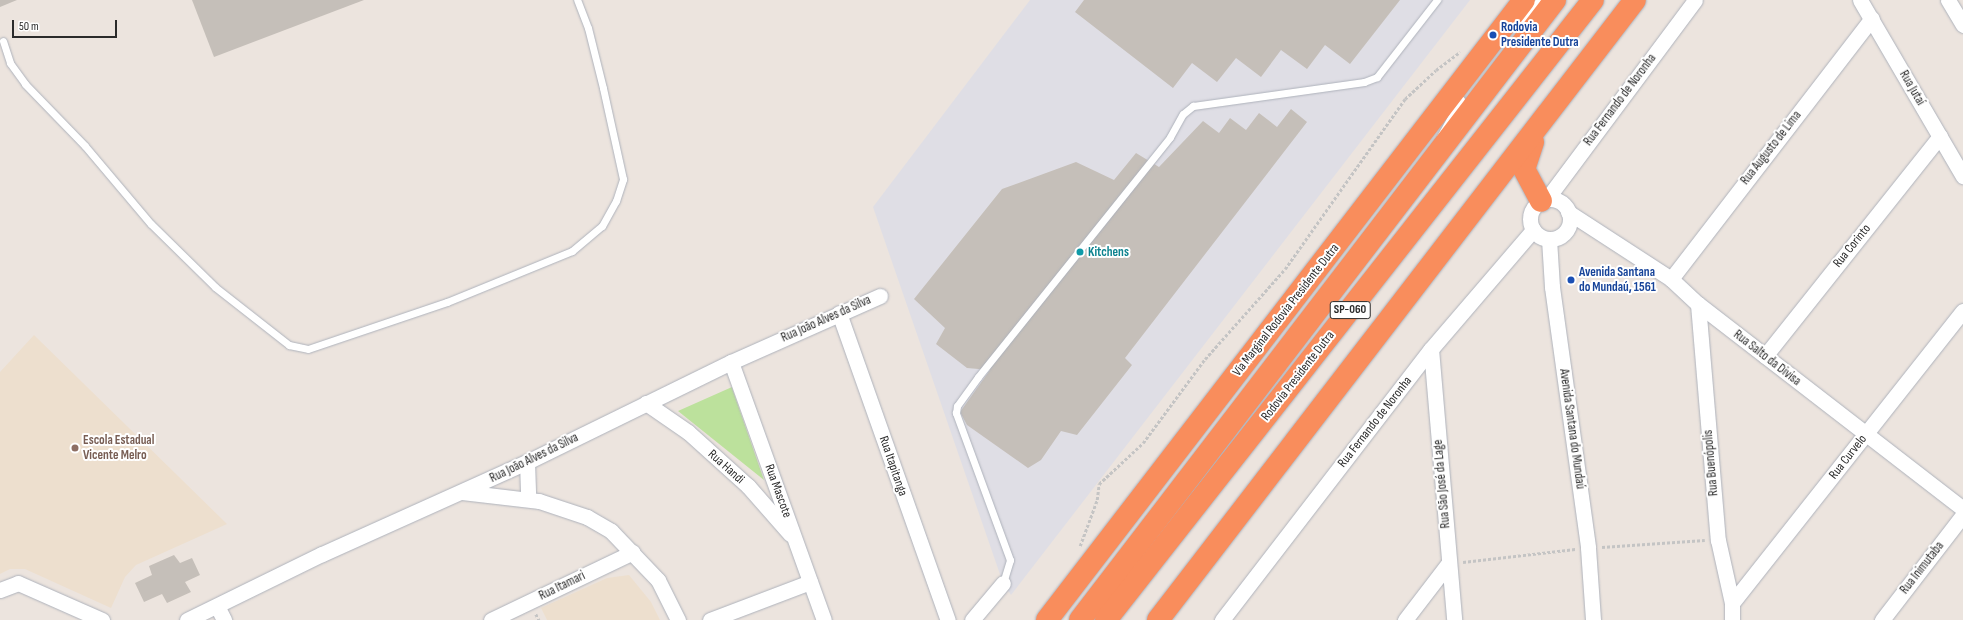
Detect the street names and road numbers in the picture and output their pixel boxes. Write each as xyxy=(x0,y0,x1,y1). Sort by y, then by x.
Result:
street label: Rua Fernando de Noronha xyxy=(1580,51,1660,149)
street label: Rua Jutaí xyxy=(1896,68,1928,108)
street label: Rua Augusto de Lima xyxy=(1737,108,1805,188)
street label: Rua Corinto xyxy=(1830,221,1874,271)
street label: Via Marginal Rodovia Presidente Dutra xyxy=(1229,241,1343,379)
street label: Rua João Alves da Silva xyxy=(779,292,873,346)
road number: SP-060 xyxy=(1329,300,1371,320)
street label: Rua Salto da Divisa xyxy=(1730,327,1804,389)
street label: Rodovia Presidente Dutra xyxy=(1258,328,1338,424)
street label: Avenida Santana do Mundaú xyxy=(1556,368,1588,490)
street label: Rua Fernando de Noronha xyxy=(1335,373,1415,471)
street label: Rua Buenópolis xyxy=(1700,429,1722,497)
street label: Rua João Alves da Silva xyxy=(487,430,581,486)
street label: Rua Curvelo xyxy=(1826,432,1870,482)
street label: Rua Itapitanga xyxy=(875,434,911,498)
street label: Rua São José da Lage xyxy=(1430,439,1454,529)
street label: Rua Handi xyxy=(705,447,747,487)
street label: Rua Mascote xyxy=(761,462,795,520)
street label: Rua Inimutaba xyxy=(1897,539,1947,597)
street label: Rua Itamari xyxy=(536,568,588,604)

